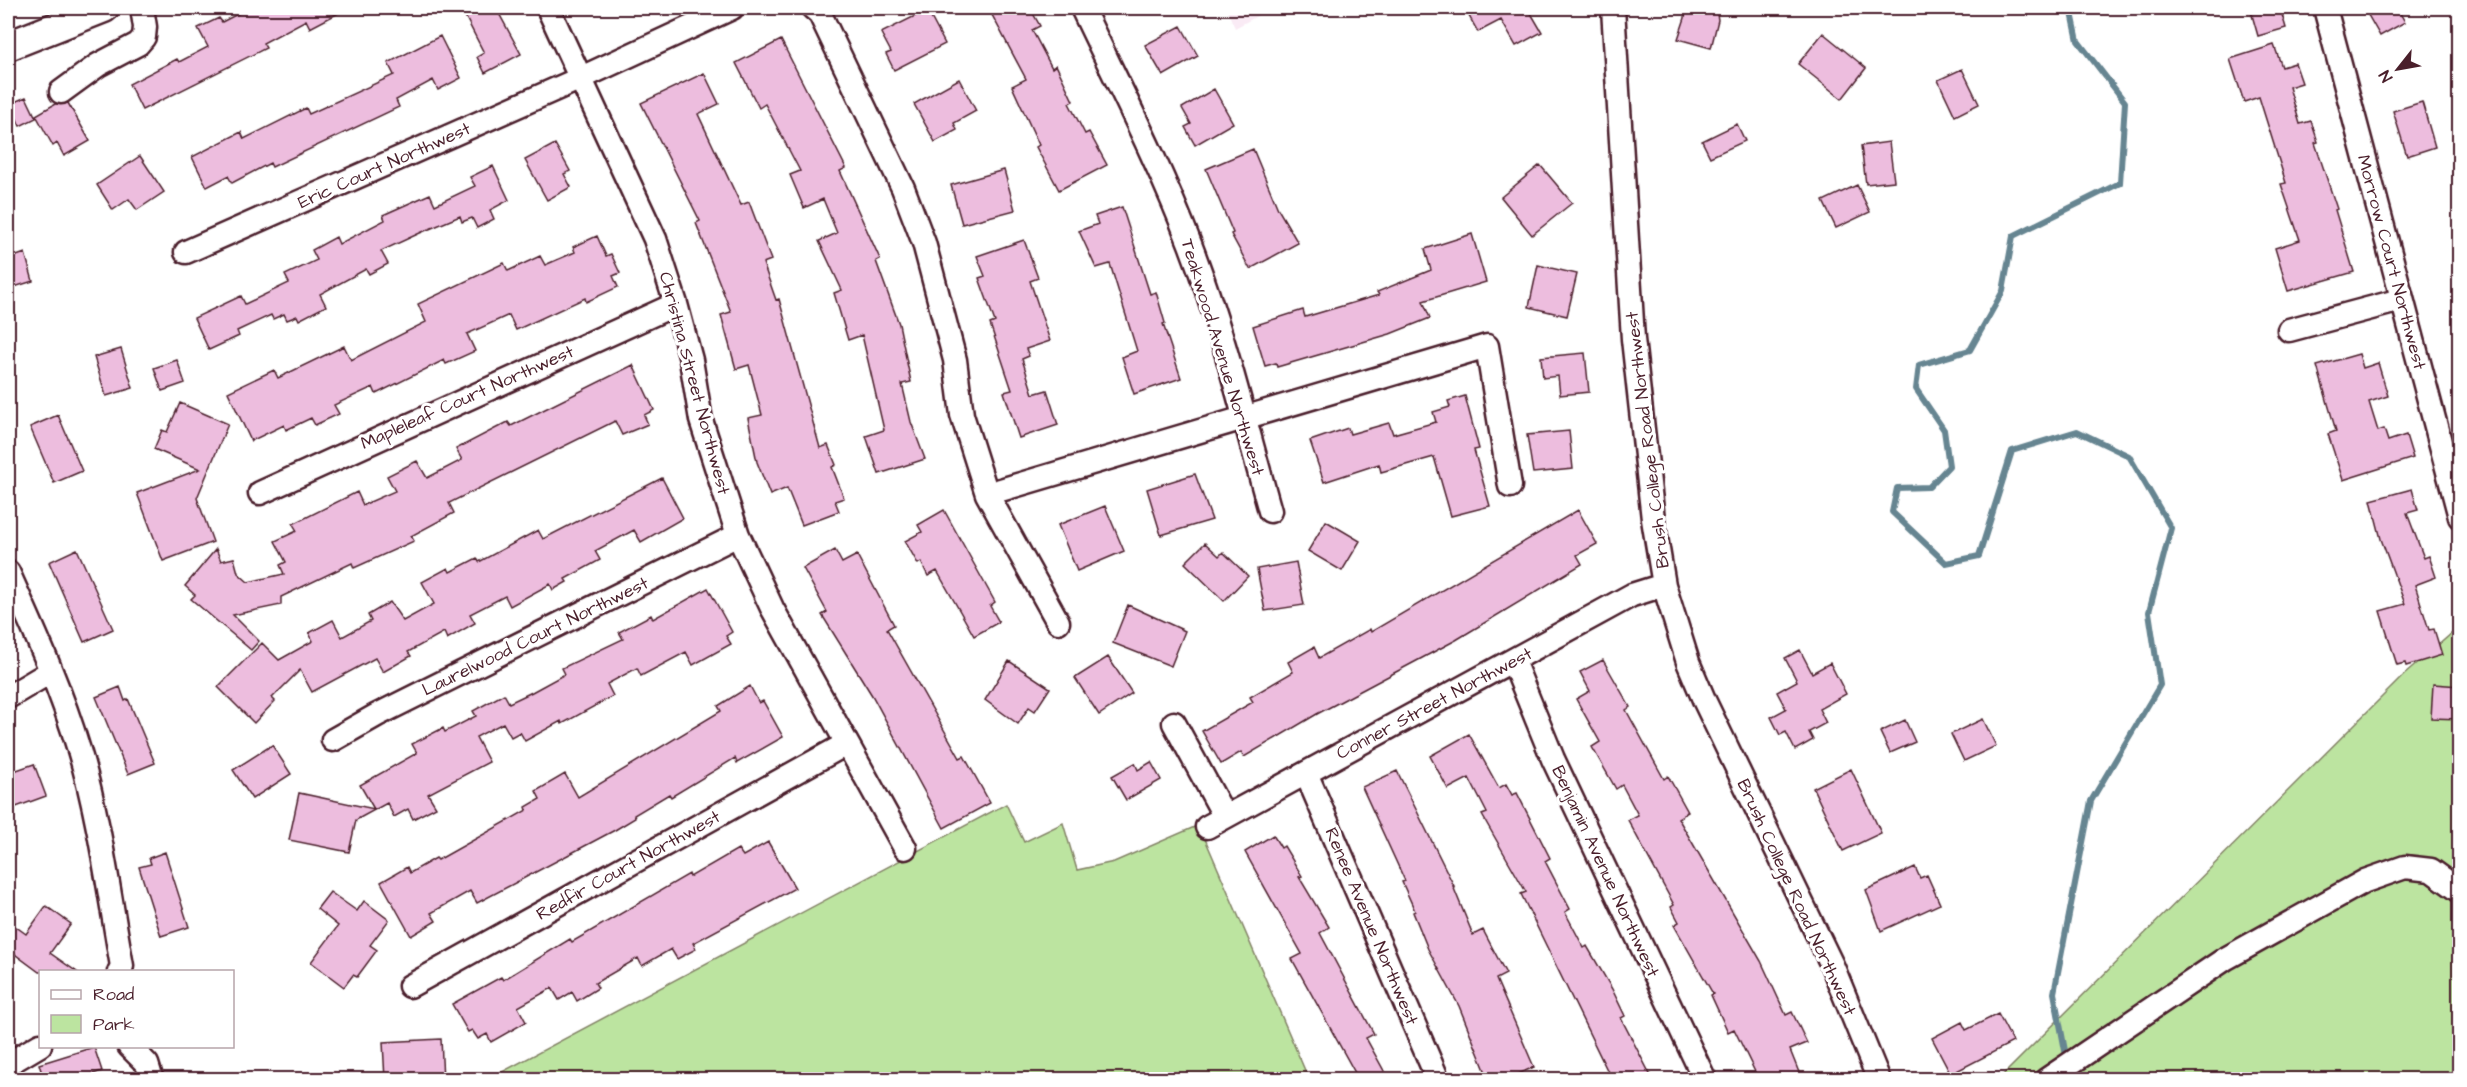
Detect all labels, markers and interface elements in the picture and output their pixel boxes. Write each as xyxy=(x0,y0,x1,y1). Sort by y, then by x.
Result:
north arrow xyxy=(2368,39,2428,99)
text: N xyxy=(2374,66,2398,86)
street label: Eric Court Northwest xyxy=(294,116,475,215)
street label: Morrow Court Northwest xyxy=(2351,152,2432,373)
street label: Teakwood Avenue Northwest xyxy=(1175,236,1271,479)
street label: Christina Street Northwest xyxy=(653,269,736,498)
street label: Brush College Road Northwest xyxy=(1619,309,1677,570)
street label: Mapleleaf Court Northwest xyxy=(357,339,578,456)
street label: Laurelwood Court Northwest xyxy=(418,570,653,702)
street label: Conner Street Northwest xyxy=(1332,641,1537,766)
street label: Benjamin Avenue Northwest xyxy=(1545,761,1666,982)
street label: Brush College Road Northwest xyxy=(1730,775,1863,1021)
street label: Redfir Court Northwest xyxy=(532,804,725,927)
street label: Renee Avenue Northwest xyxy=(1319,824,1425,1029)
legend xyxy=(39,970,234,1048)
text: Road xyxy=(93,982,134,1007)
text: Park xyxy=(93,1012,135,1037)

